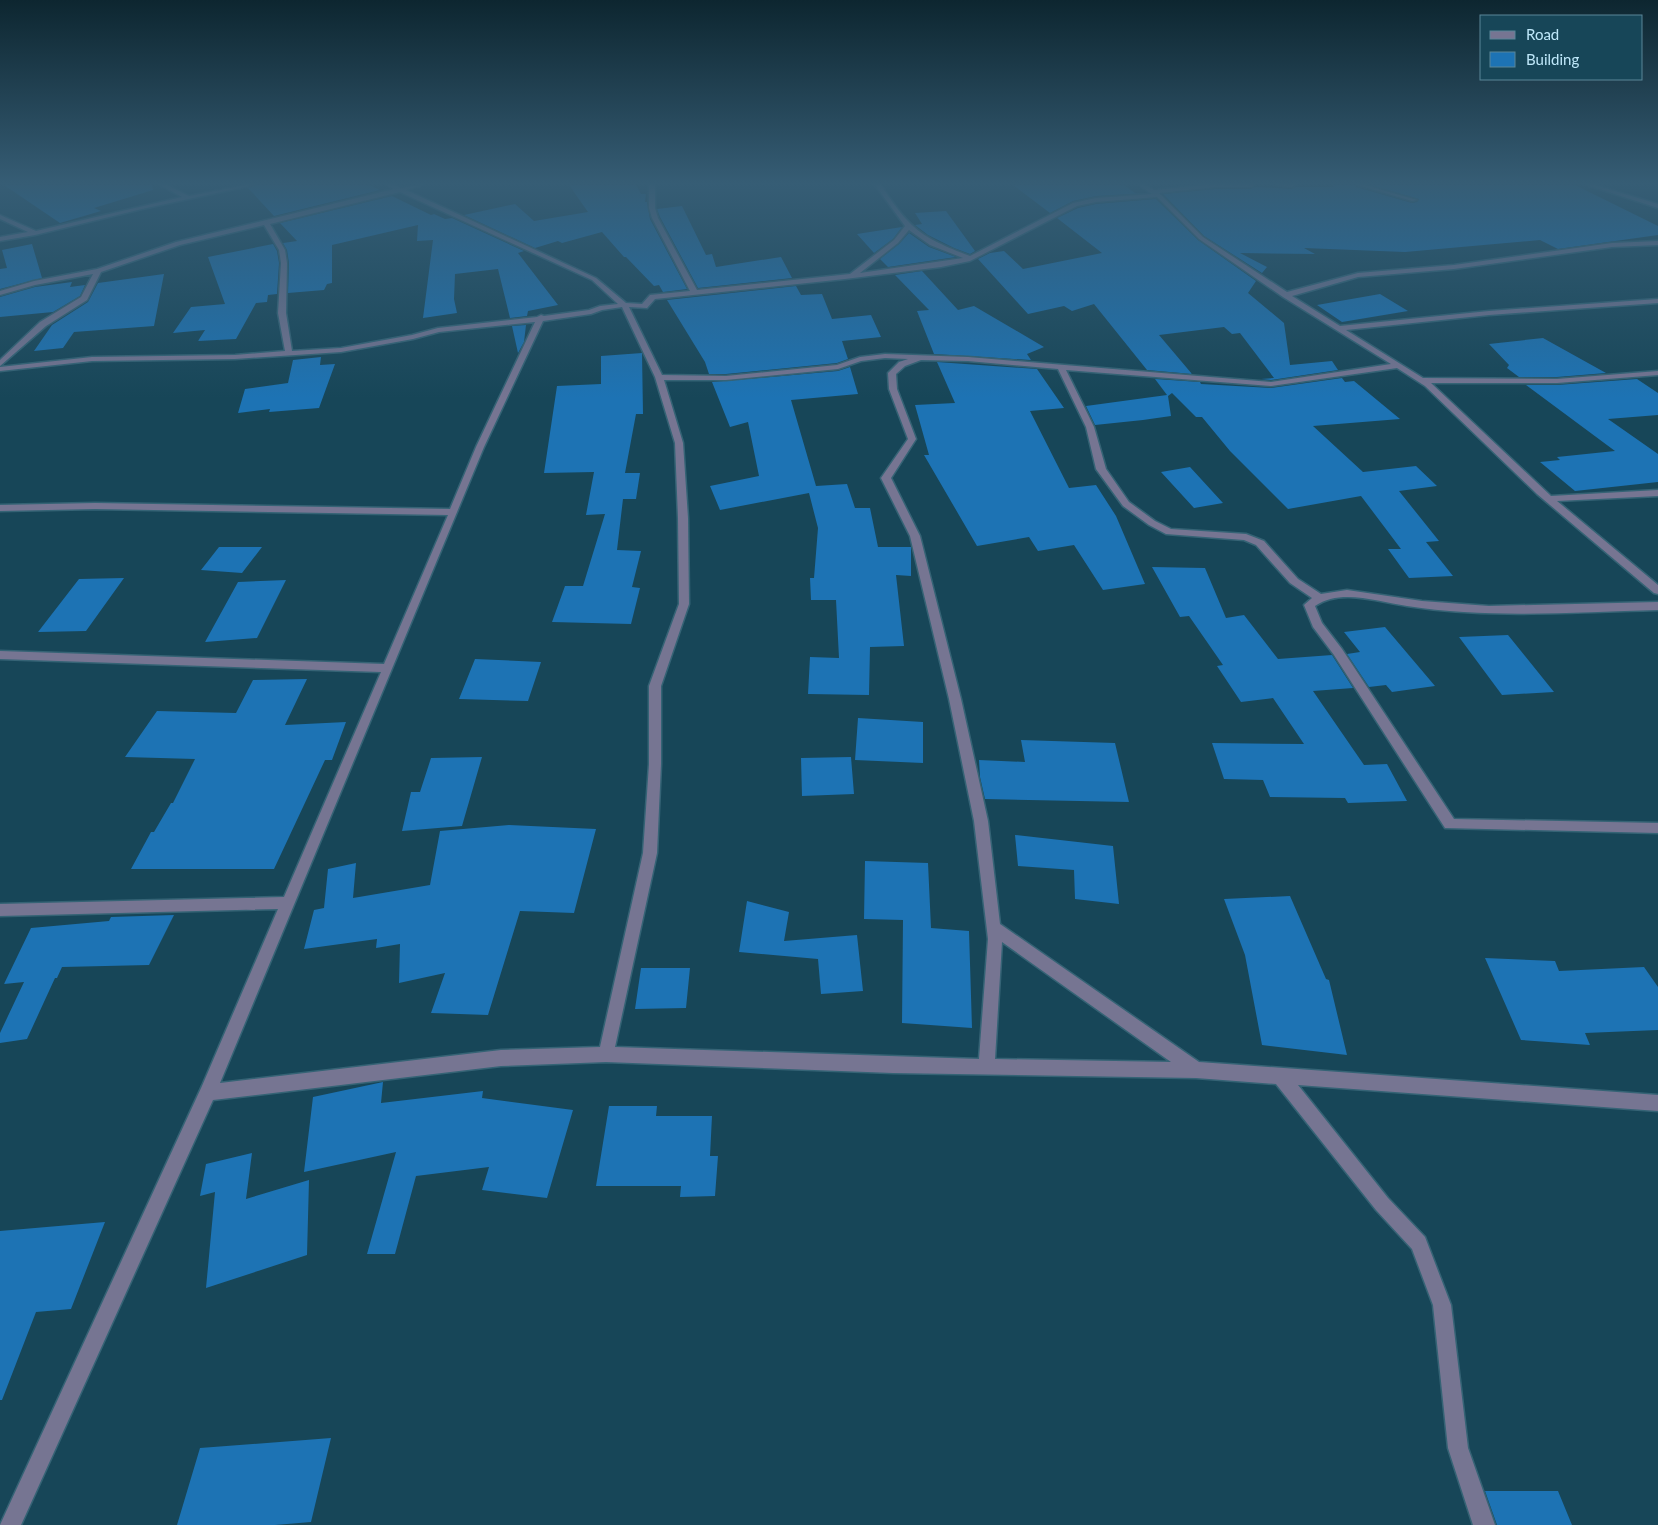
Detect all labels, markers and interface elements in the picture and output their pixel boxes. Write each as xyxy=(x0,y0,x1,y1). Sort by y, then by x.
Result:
legend xyxy=(1480,15,1643,80)
text: Road xyxy=(1526,25,1559,43)
text: Building xyxy=(1526,50,1579,68)

